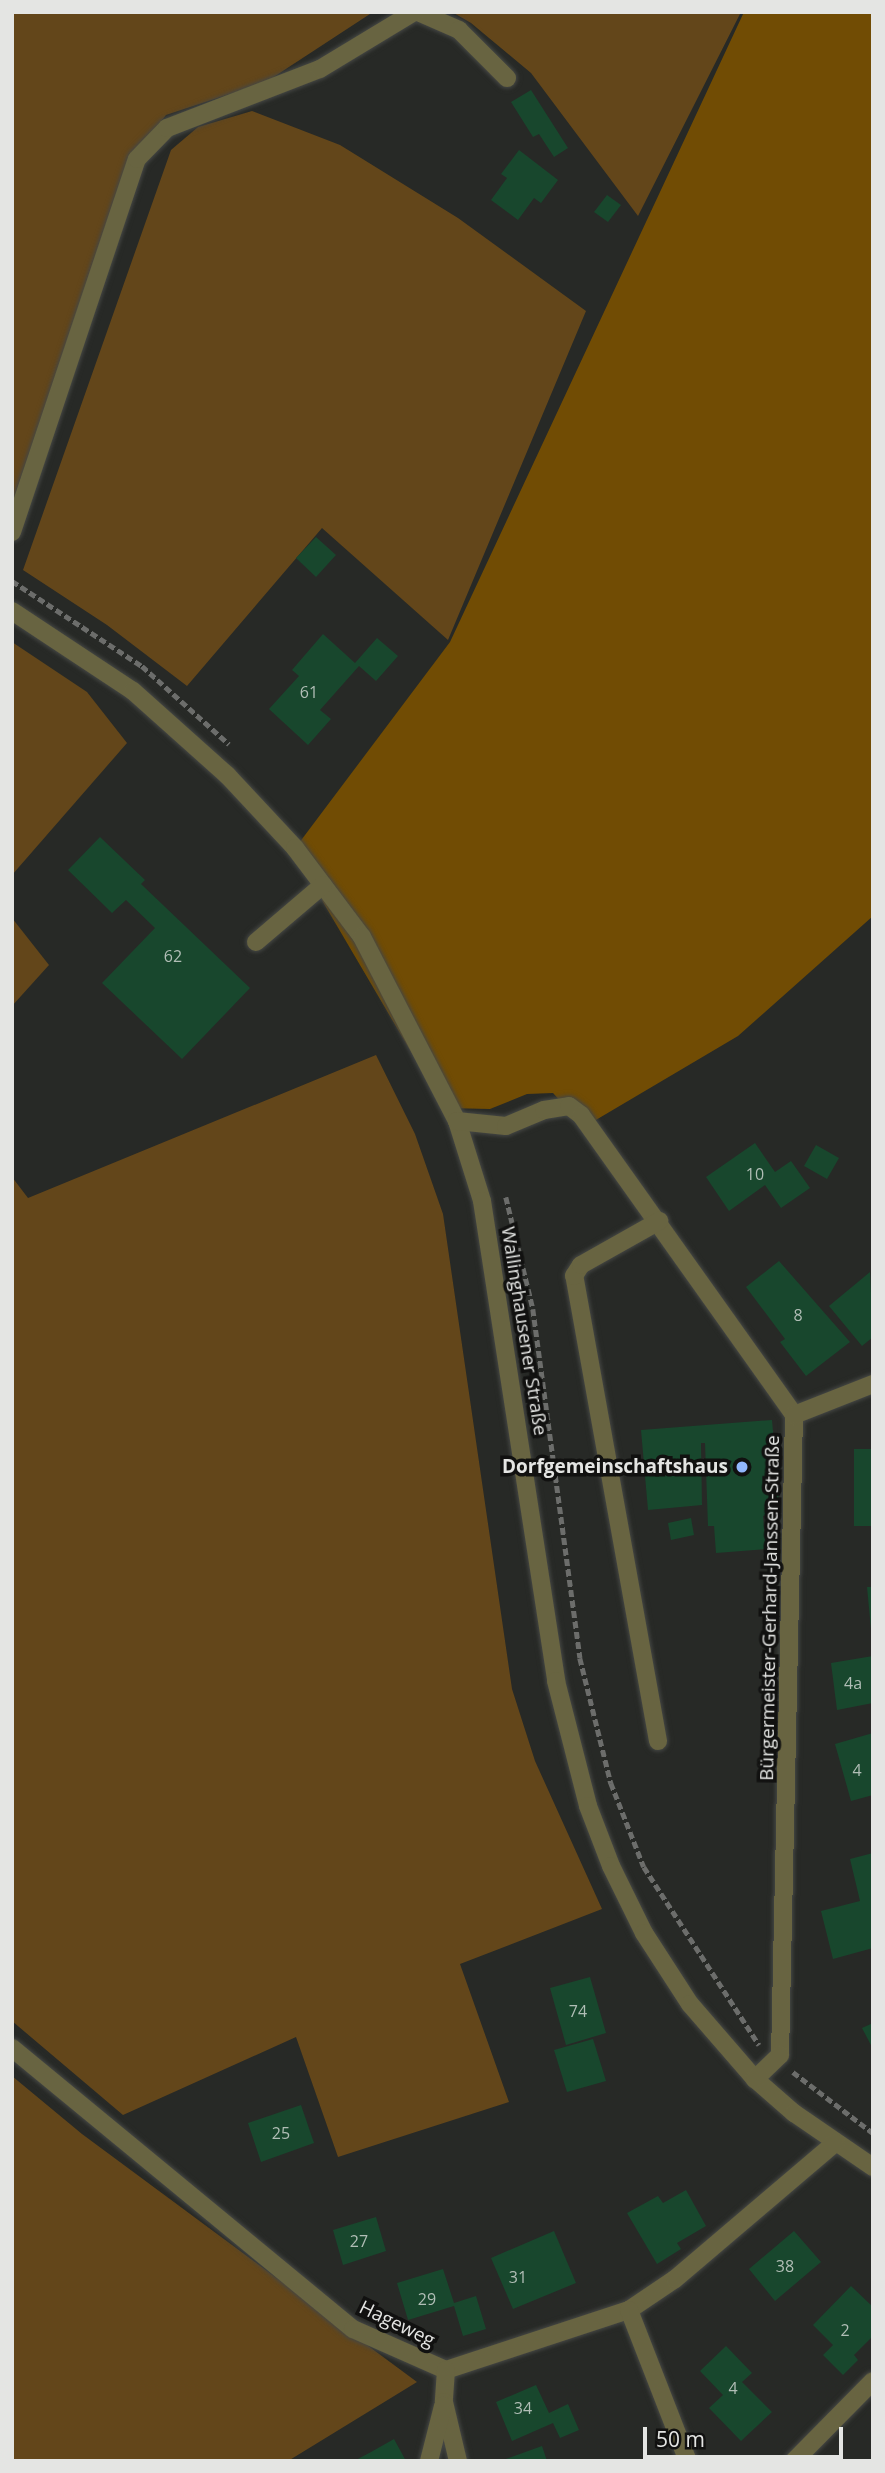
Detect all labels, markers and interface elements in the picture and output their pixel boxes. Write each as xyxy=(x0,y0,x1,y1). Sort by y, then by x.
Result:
house number: 61 xyxy=(300,682,318,702)
house number: 62 xyxy=(164,946,182,966)
house number: 10 xyxy=(746,1164,764,1184)
street label: Wallinghausener Straße xyxy=(496,1225,552,1437)
house number: 8 xyxy=(793,1305,803,1325)
street label: Bürgermeister-Gerhard-Janssen-Straße xyxy=(756,1435,784,1781)
place label: Dorfgemeinschaftshaus xyxy=(502,1456,728,1478)
marker: Dorfgemeinschaftshaus xyxy=(734,1459,750,1475)
house number: 4a xyxy=(844,1673,862,1693)
house number: 4 xyxy=(852,1760,862,1780)
house number: 74 xyxy=(569,2001,587,2021)
house number: 25 xyxy=(272,2123,290,2143)
house number: 27 xyxy=(350,2231,368,2251)
house number: 38 xyxy=(776,2256,794,2276)
house number: 31 xyxy=(509,2267,527,2287)
house number: 29 xyxy=(418,2289,436,2309)
street label: Hageweg xyxy=(355,2296,439,2352)
house number: 2 xyxy=(840,2320,850,2340)
house number: 4 xyxy=(728,2378,738,2398)
house number: 34 xyxy=(514,2398,532,2418)
scale bar xyxy=(647,2414,846,2458)
text: 50 m xyxy=(656,2425,705,2453)

